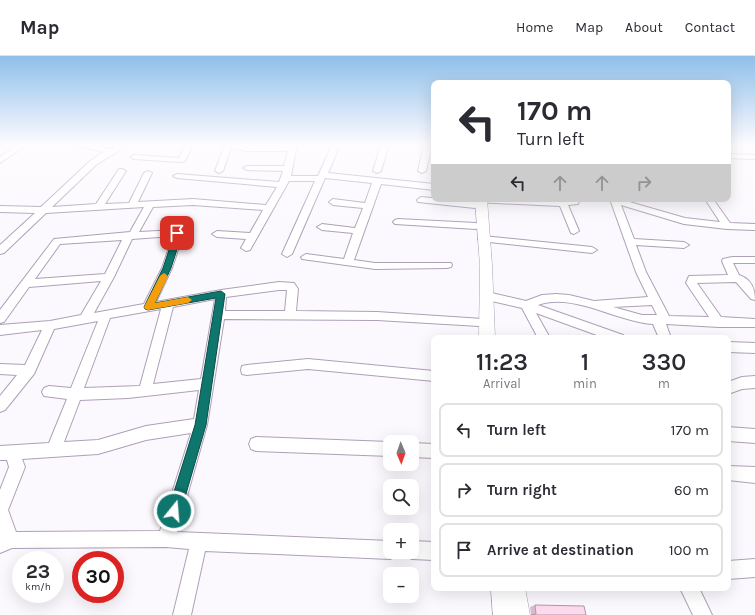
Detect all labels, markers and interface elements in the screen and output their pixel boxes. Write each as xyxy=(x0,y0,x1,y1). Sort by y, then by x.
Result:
text: Map xyxy=(20,17,59,39)
text: Home xyxy=(516,19,553,36)
text: Map xyxy=(575,19,603,36)
text: About xyxy=(625,19,663,36)
text: Contact xyxy=(685,19,735,36)
text: 170 m xyxy=(517,94,592,127)
icon: left xyxy=(451,96,503,148)
text: Turn left xyxy=(517,128,585,150)
icon: left xyxy=(507,172,529,194)
icon: ahead xyxy=(549,172,571,194)
icon: ahead xyxy=(591,172,613,194)
icon: right xyxy=(633,172,655,194)
pin xyxy=(160,216,194,250)
icon: arrive xyxy=(166,222,188,244)
text: 11:23 xyxy=(476,348,528,376)
text: 1 xyxy=(581,348,589,376)
text: 330 xyxy=(642,348,686,376)
text: Arrival xyxy=(483,376,521,391)
text: min xyxy=(573,376,597,391)
text: m xyxy=(658,376,670,391)
icon: left xyxy=(453,419,475,441)
text: Turn left xyxy=(487,421,546,439)
text: 170 m xyxy=(671,421,709,439)
north arrow xyxy=(383,435,419,471)
map controls xyxy=(383,435,419,603)
button: search xyxy=(383,479,419,515)
icon: right xyxy=(453,479,475,501)
text: Turn right xyxy=(487,481,557,499)
text: 60 m xyxy=(674,481,709,499)
position arrow xyxy=(153,490,195,532)
button: + xyxy=(383,523,419,559)
icon: arrive xyxy=(453,539,475,561)
text: Arrive at destination xyxy=(487,541,634,559)
text: 100 m xyxy=(669,541,709,559)
speed limit sign: 30 xyxy=(72,551,124,603)
text: 23 xyxy=(26,560,50,583)
button: − xyxy=(383,567,419,603)
text: km/h xyxy=(25,581,51,593)

